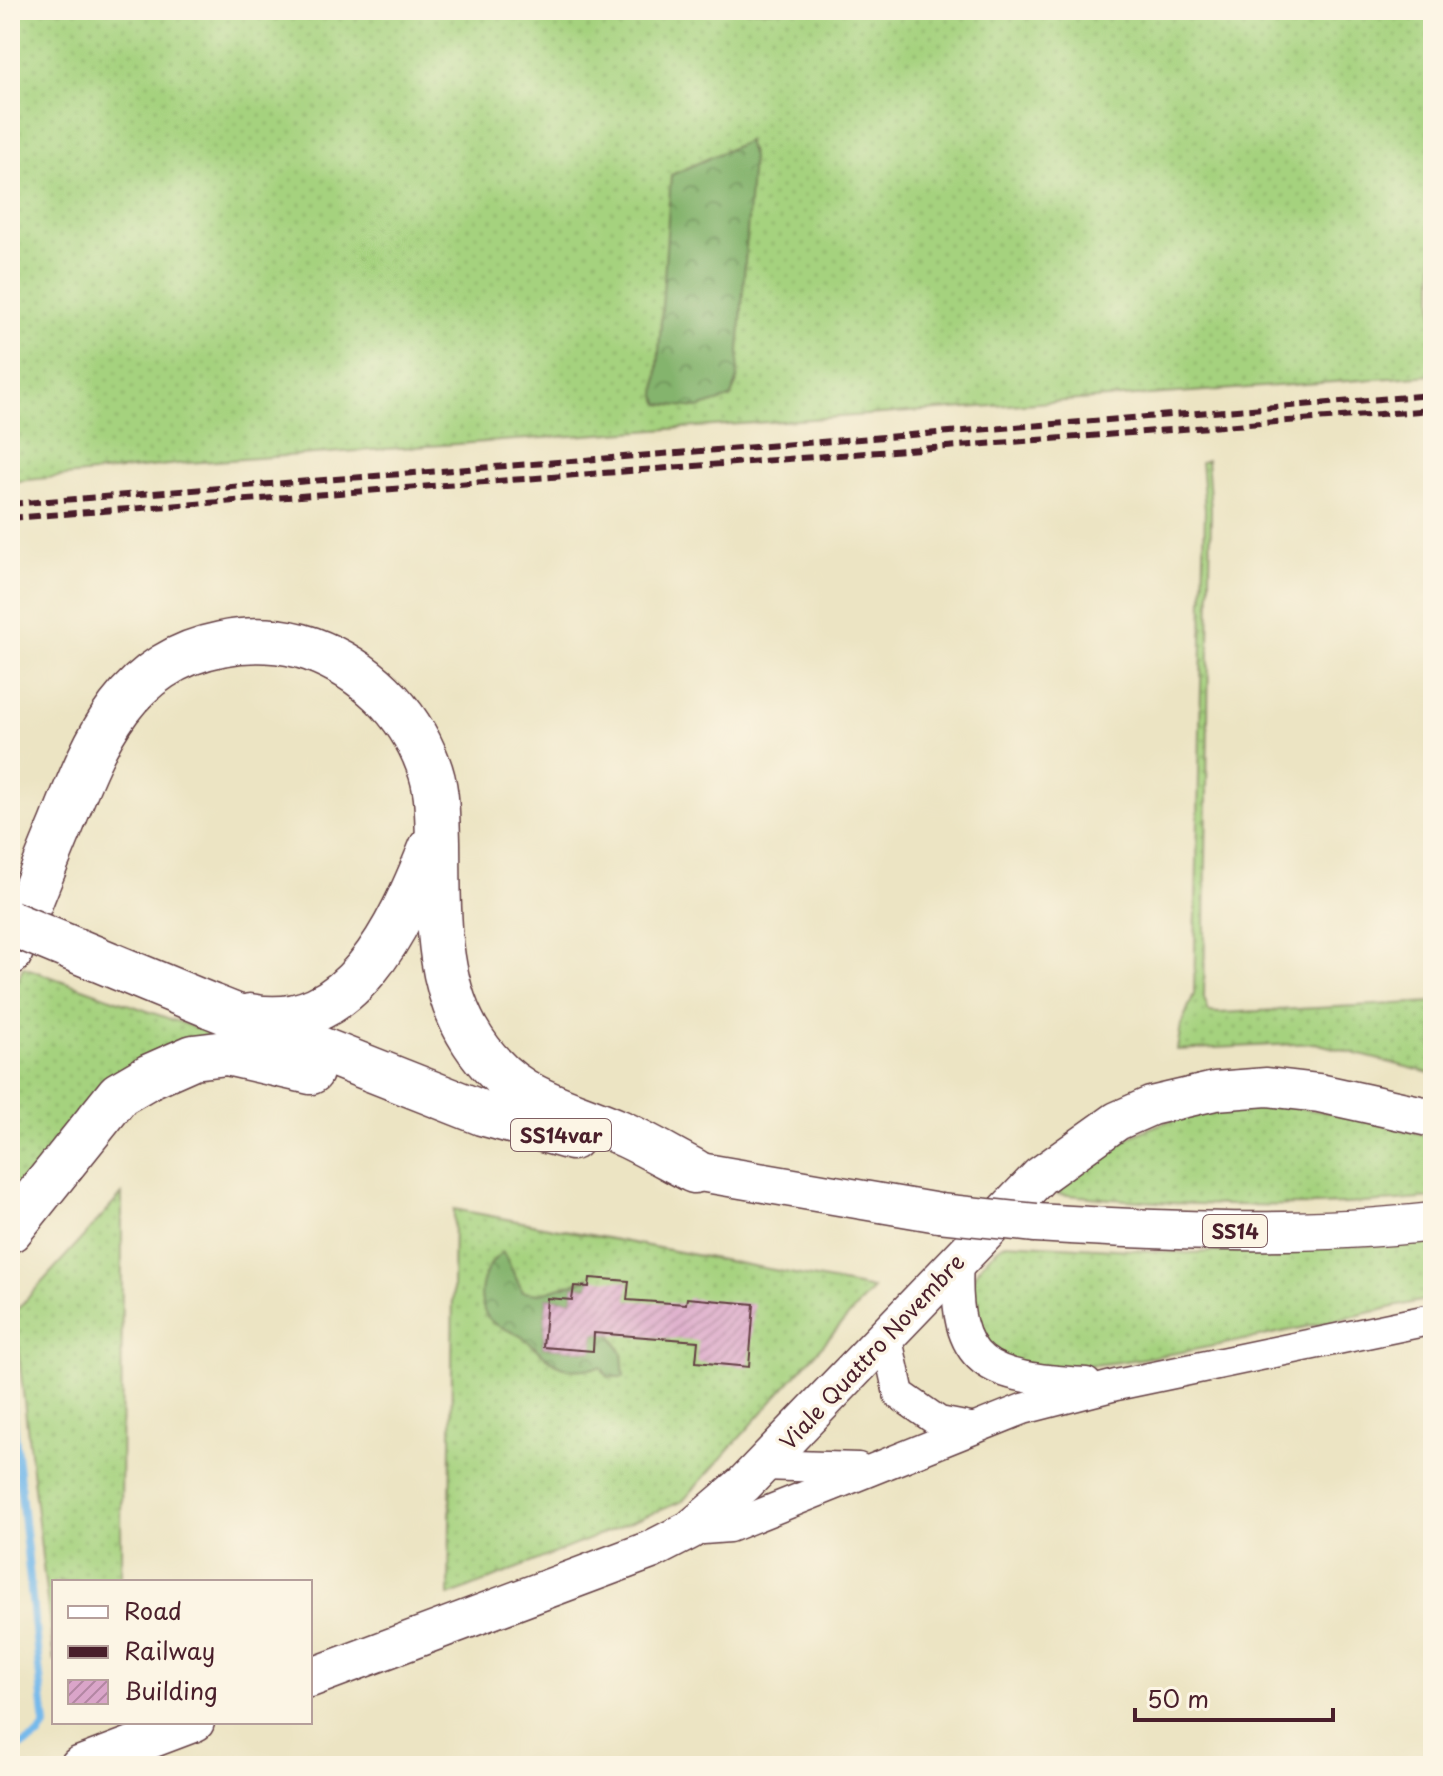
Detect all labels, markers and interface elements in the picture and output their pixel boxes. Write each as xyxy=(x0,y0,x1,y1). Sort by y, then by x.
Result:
road number: SS14var xyxy=(511,1119,611,1151)
road number: SS14 xyxy=(1203,1215,1267,1247)
street label: Viale Quattro Novembre xyxy=(771,1245,971,1457)
legend xyxy=(52,1580,312,1724)
text: Road xyxy=(124,1592,182,1628)
text: Railway xyxy=(124,1632,215,1668)
text: Building xyxy=(124,1672,218,1708)
scale bar xyxy=(1135,1672,1333,1722)
text: 50 m xyxy=(1147,1680,1209,1716)

